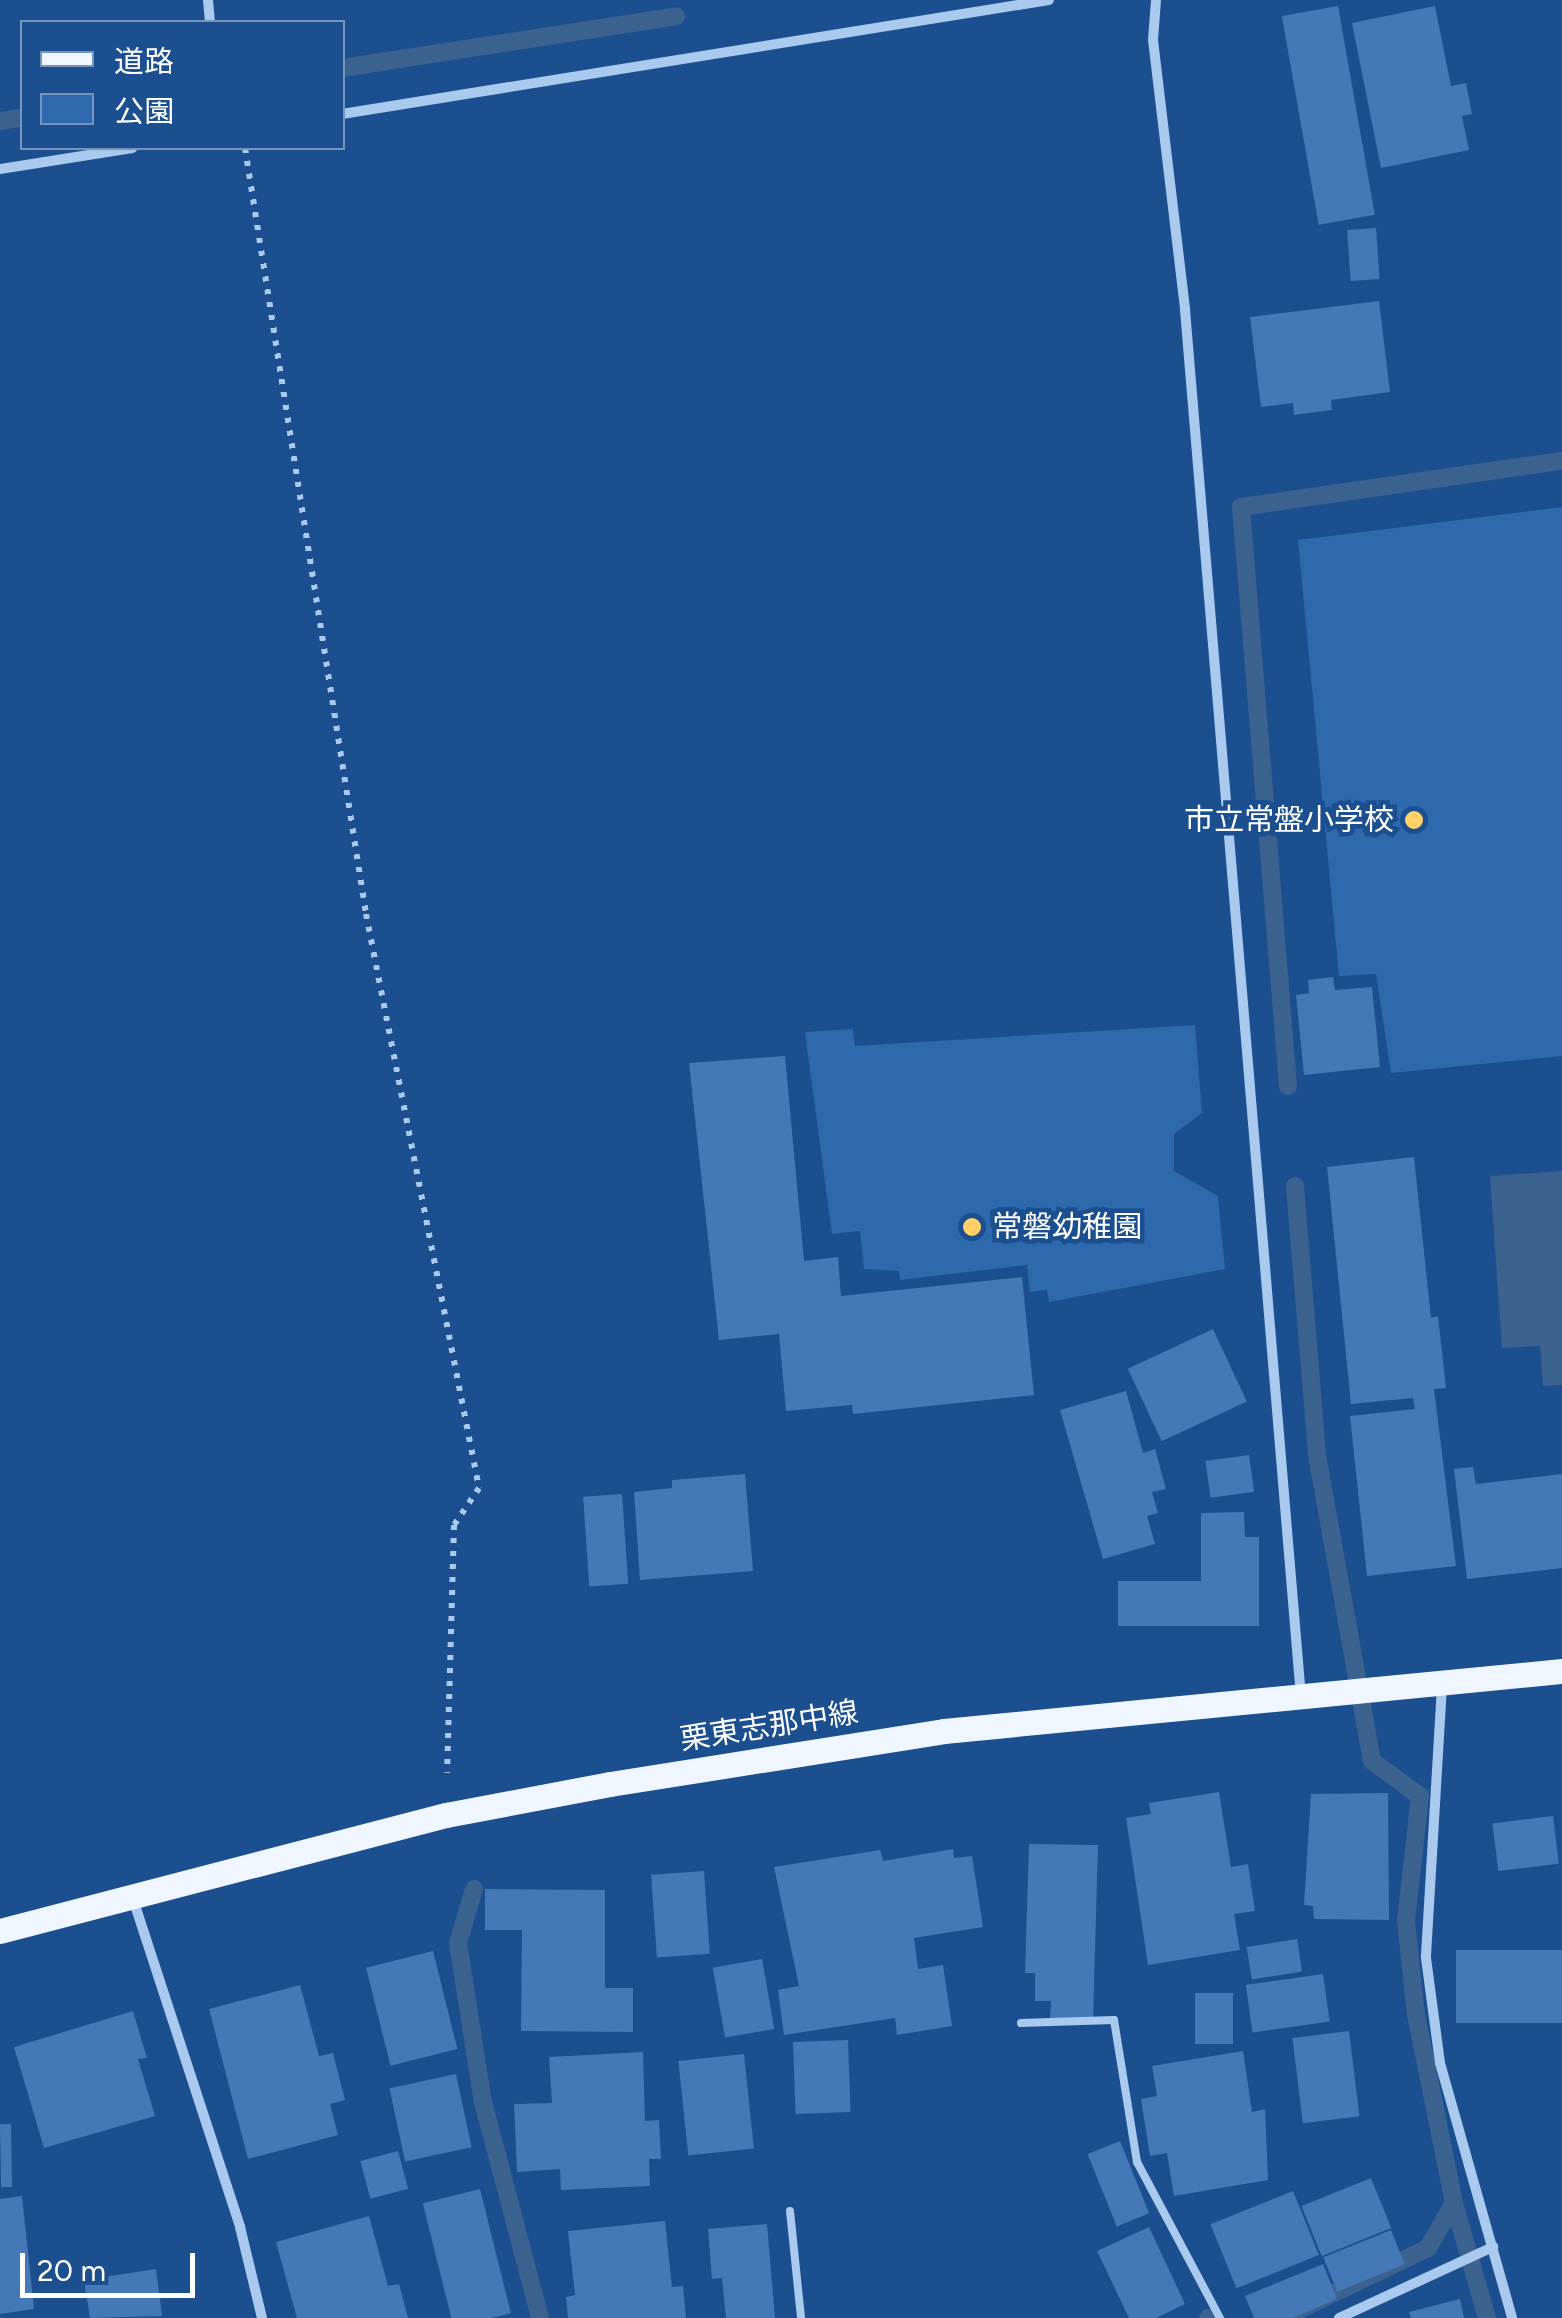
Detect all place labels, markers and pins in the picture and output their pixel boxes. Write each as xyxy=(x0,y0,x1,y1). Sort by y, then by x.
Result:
place label: 市立常盤小学校 xyxy=(1184,802,1394,838)
marker: 市立常盤小学校 xyxy=(1403,809,1425,831)
place label: 常磐幼稚園 xyxy=(992,1209,1142,1245)
marker: 常磐幼稚園 xyxy=(961,1216,983,1238)

